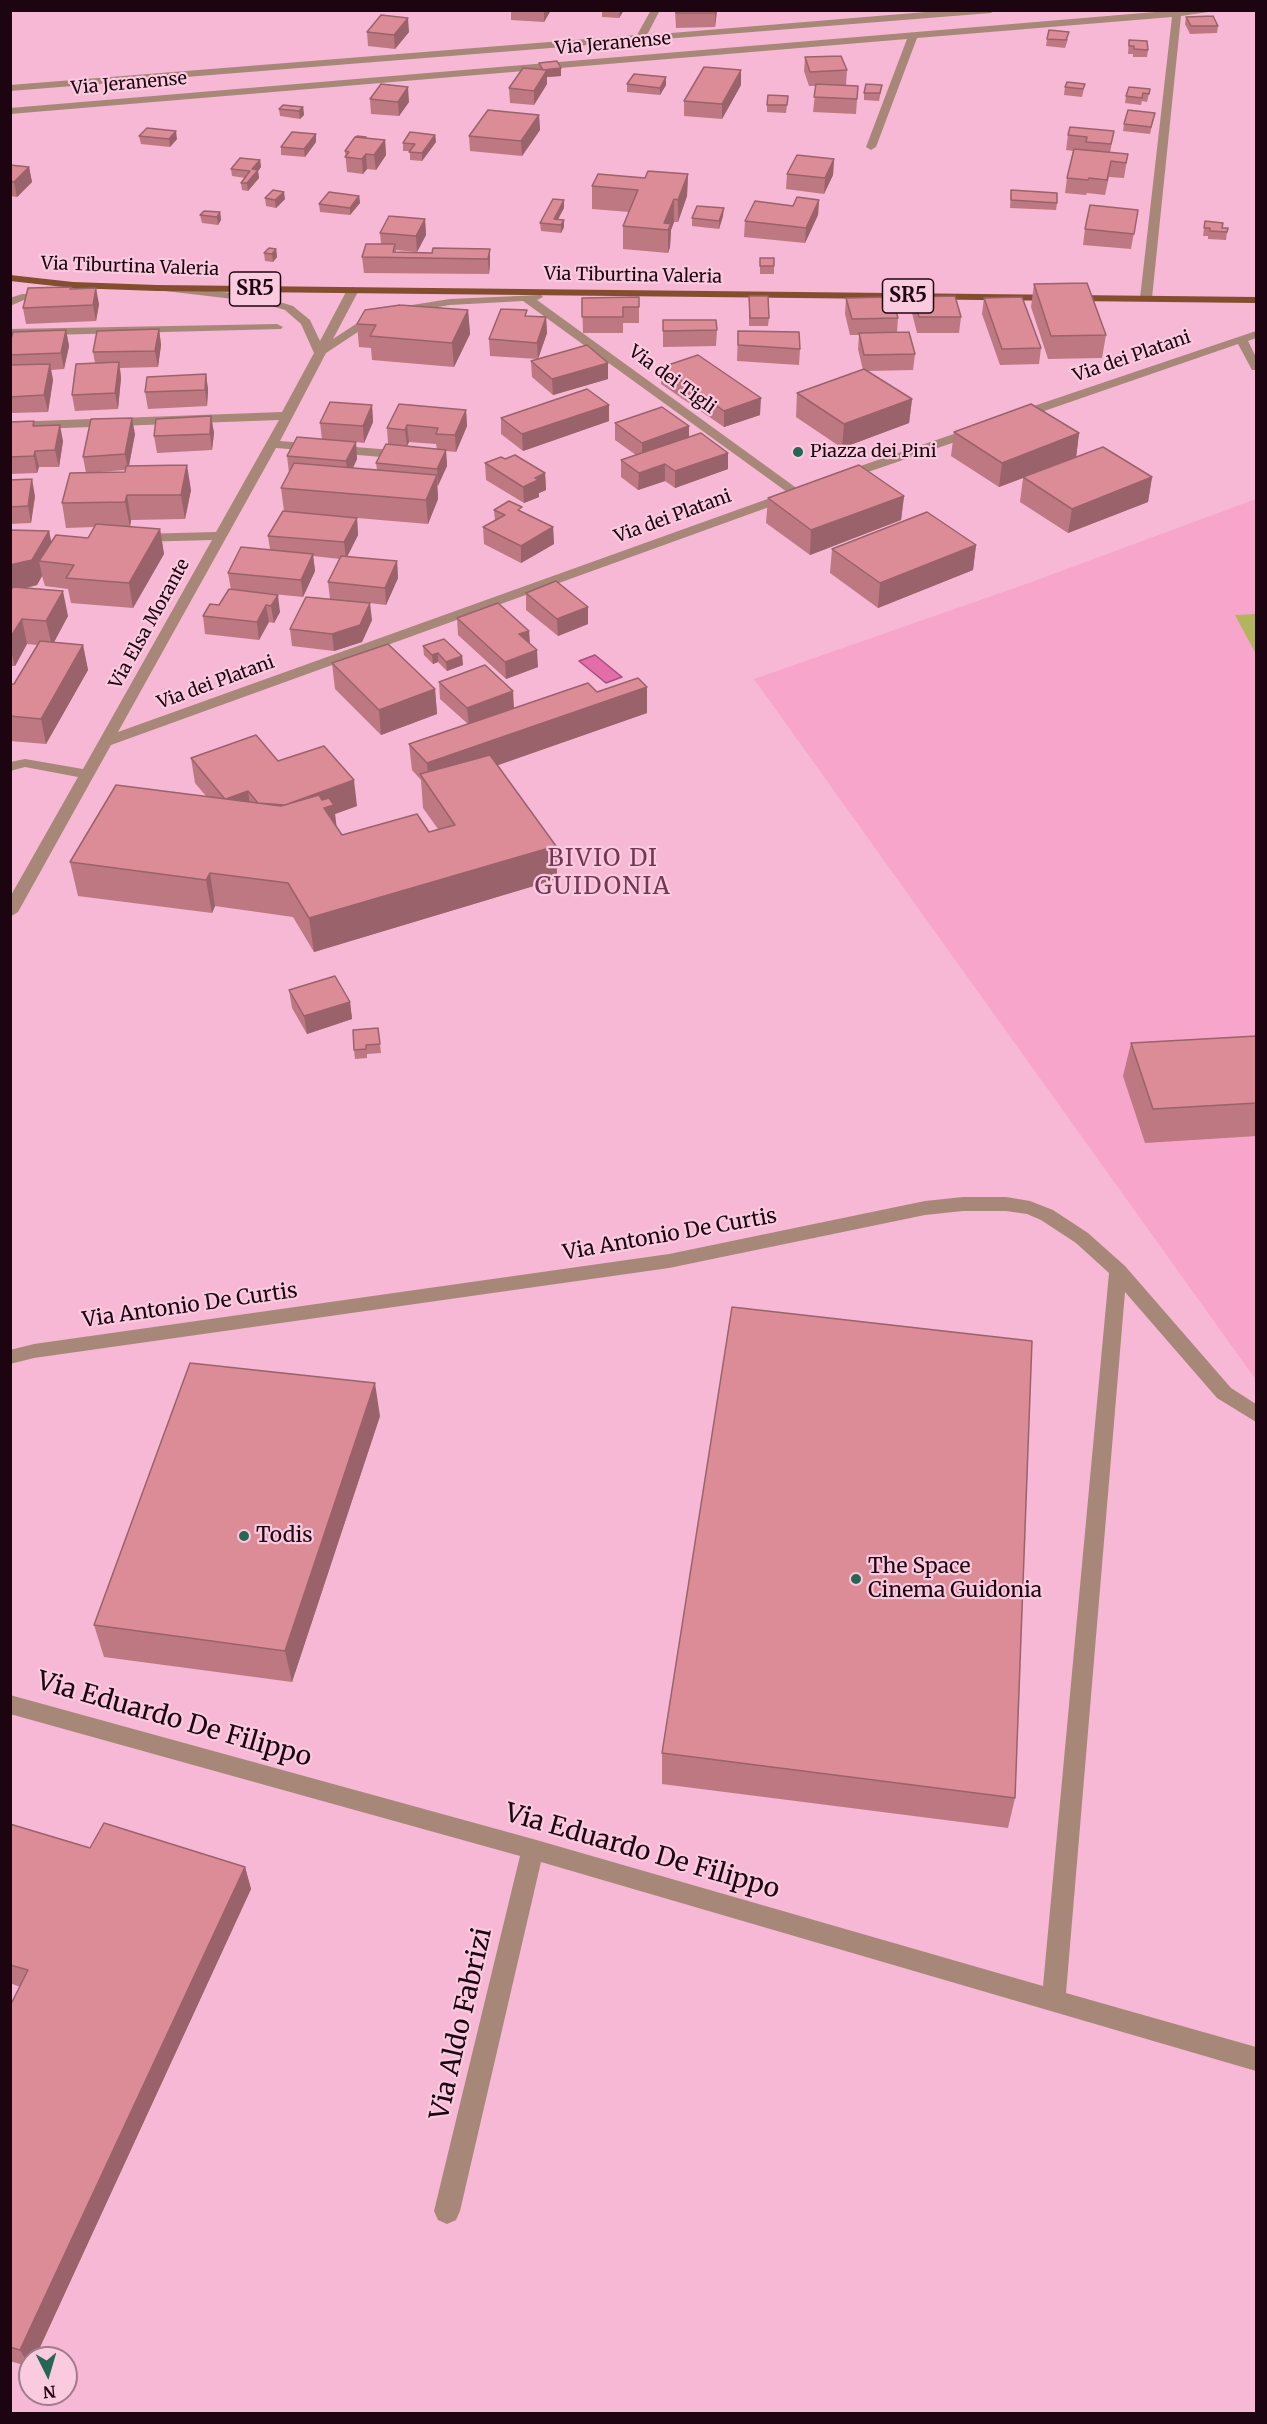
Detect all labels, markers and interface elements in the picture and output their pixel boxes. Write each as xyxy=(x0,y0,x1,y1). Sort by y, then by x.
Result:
street label: Via Jeranense xyxy=(554,28,672,60)
street label: Via Jeranense xyxy=(70,68,188,100)
street label: Via Tiburtina Valeria xyxy=(41,253,219,281)
street label: Via Tiburtina Valeria xyxy=(544,264,722,288)
road number: SR5 xyxy=(230,272,280,306)
road number: SR5 xyxy=(882,279,934,313)
street label: Via dei Platani xyxy=(1070,327,1194,387)
street label: Via dei Tigli xyxy=(624,341,720,419)
place label: Piazza dei Pini xyxy=(810,441,937,463)
marker: Piazza dei Pini xyxy=(791,445,805,459)
street label: Via dei Platani xyxy=(612,486,734,548)
street label: Via Elsa Morante xyxy=(105,555,195,693)
street label: Via dei Platani xyxy=(155,652,277,714)
district label: BIVIO DI GUIDONIA xyxy=(535,845,671,901)
street label: Via Antonio De Curtis xyxy=(561,1204,779,1266)
street label: Via Antonio De Curtis xyxy=(81,1278,299,1334)
place label: Todis xyxy=(256,1523,312,1549)
marker: Todis xyxy=(237,1529,251,1543)
place label: The Space Cinema Guidonia xyxy=(868,1554,1042,1604)
marker: The Space Cinema Guidonia xyxy=(849,1572,863,1586)
street label: Via Eduardo De Filippo xyxy=(33,1666,315,1774)
street label: Via Eduardo De Filippo xyxy=(501,1798,783,1906)
street label: Via Aldo Fabrizi xyxy=(425,1925,499,2123)
north arrow xyxy=(18,2346,78,2406)
text: N xyxy=(42,2381,57,2402)

